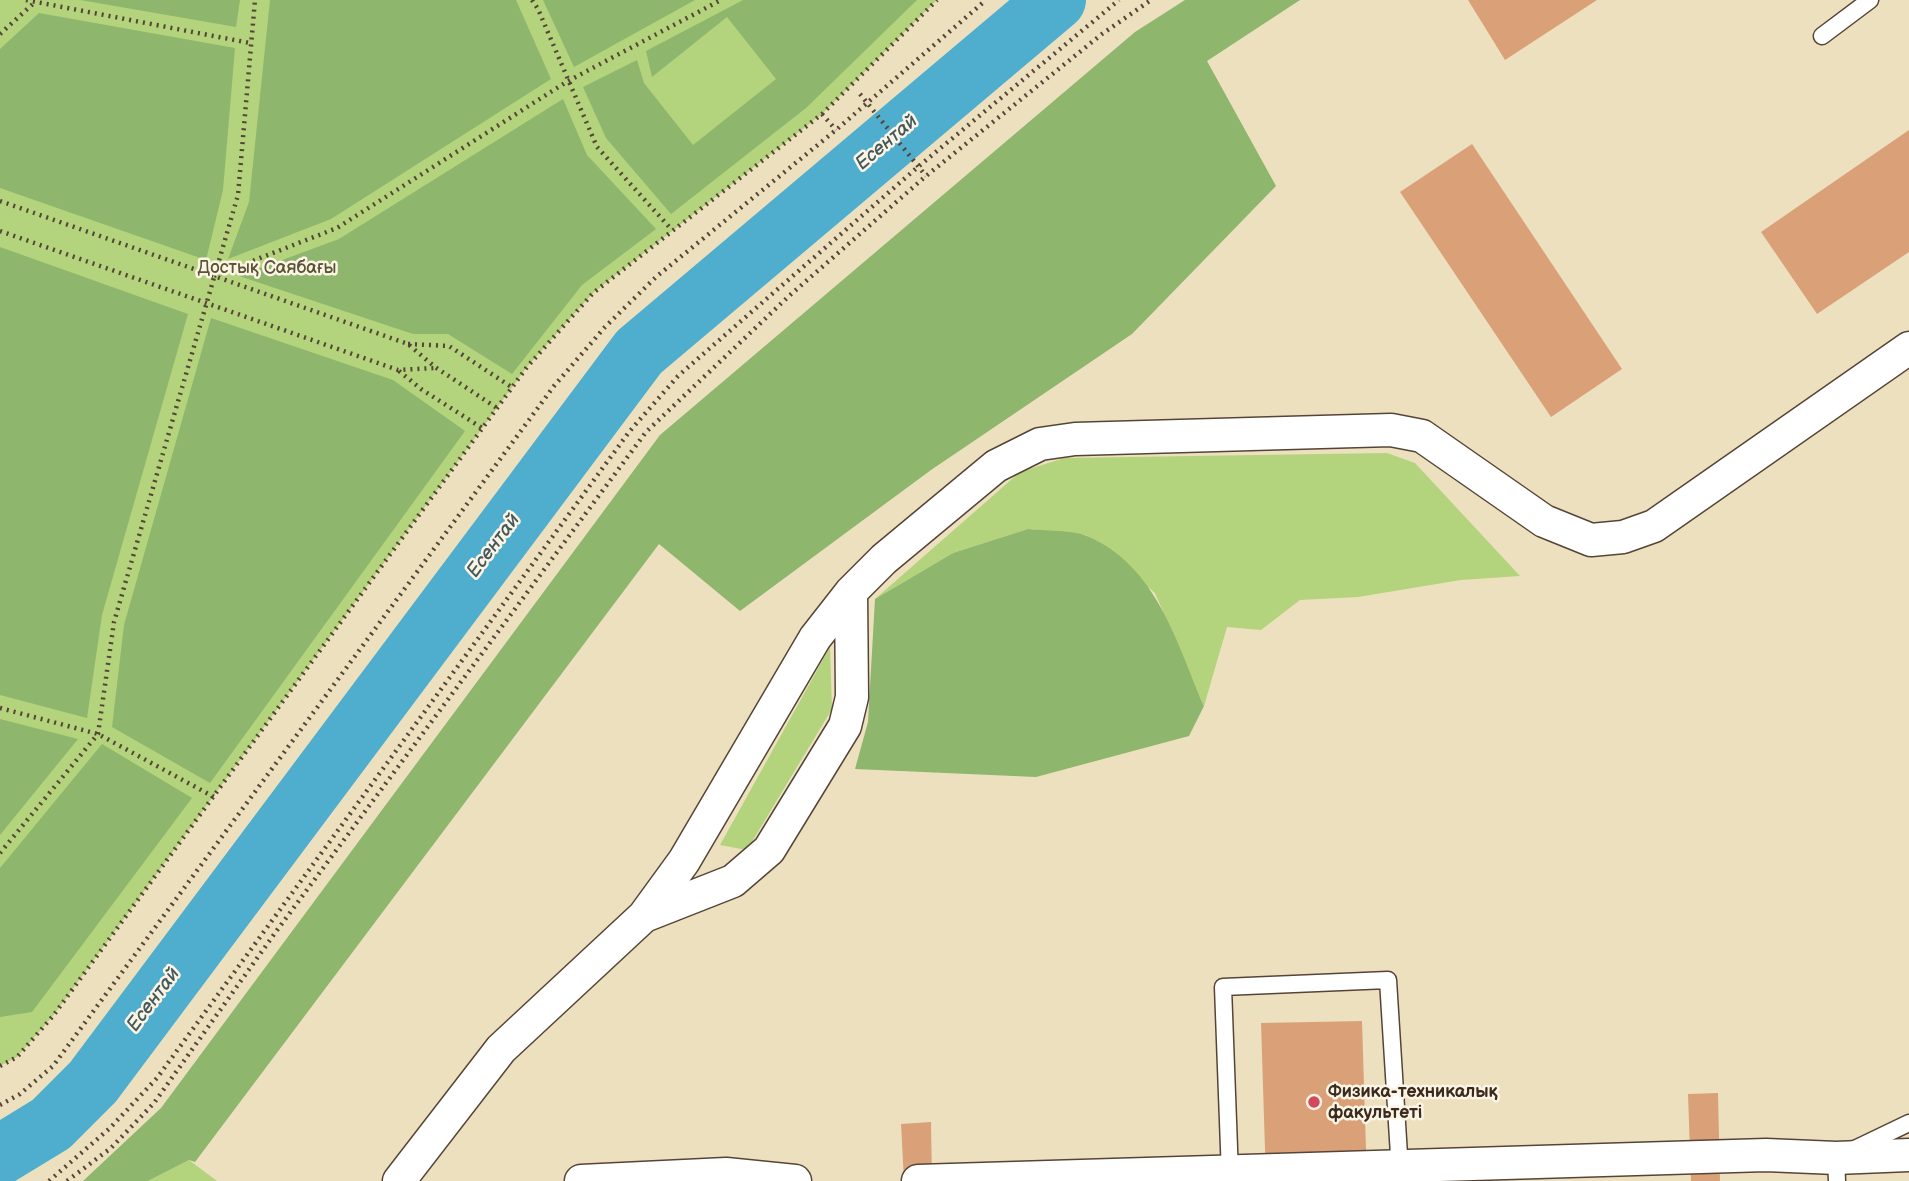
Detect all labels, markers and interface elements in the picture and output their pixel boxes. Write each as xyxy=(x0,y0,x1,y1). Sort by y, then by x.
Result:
water label: Есентай xyxy=(851,110,923,176)
park label: Достық Саябағы xyxy=(198,257,336,279)
water label: Есентай xyxy=(463,510,525,582)
water label: Есентай xyxy=(123,964,185,1036)
place label: Физика-техникалық факультеті xyxy=(1328,1081,1498,1124)
marker: Физика-техникалық факультеті xyxy=(1306,1094,1322,1110)

